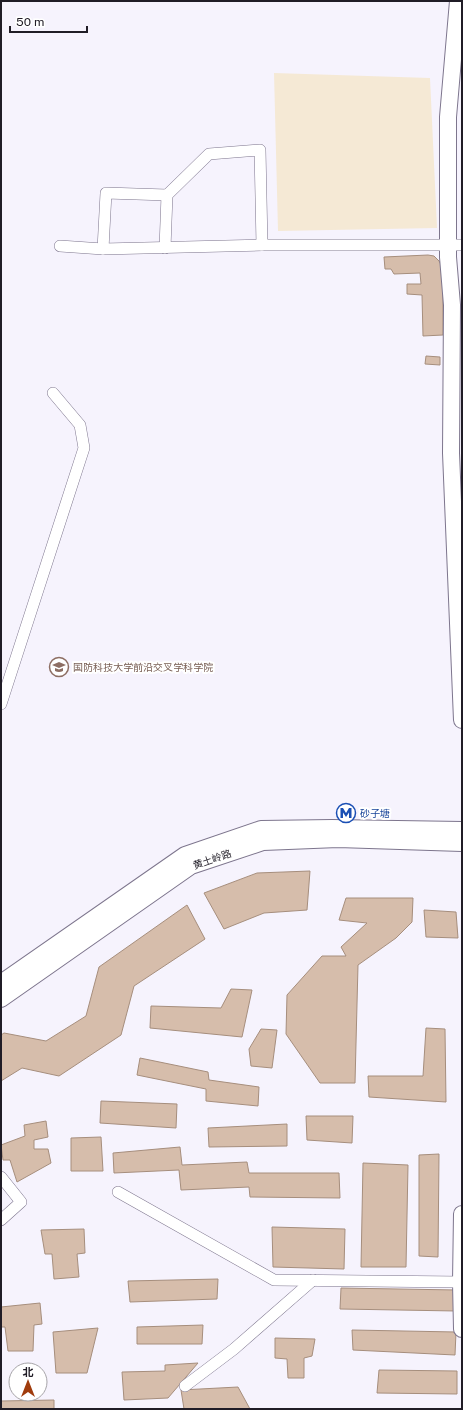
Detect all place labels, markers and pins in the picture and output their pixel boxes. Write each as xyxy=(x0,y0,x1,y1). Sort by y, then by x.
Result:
school or university icon: 国防科技大学前沿交叉学科学院 xyxy=(48,656,70,678)
place label: 国防科技大学前沿交叉学科学院 xyxy=(73,661,213,673)
metro station icon: 砂子塘 xyxy=(335,802,357,824)
place label: 砂子塘 xyxy=(360,807,390,819)

